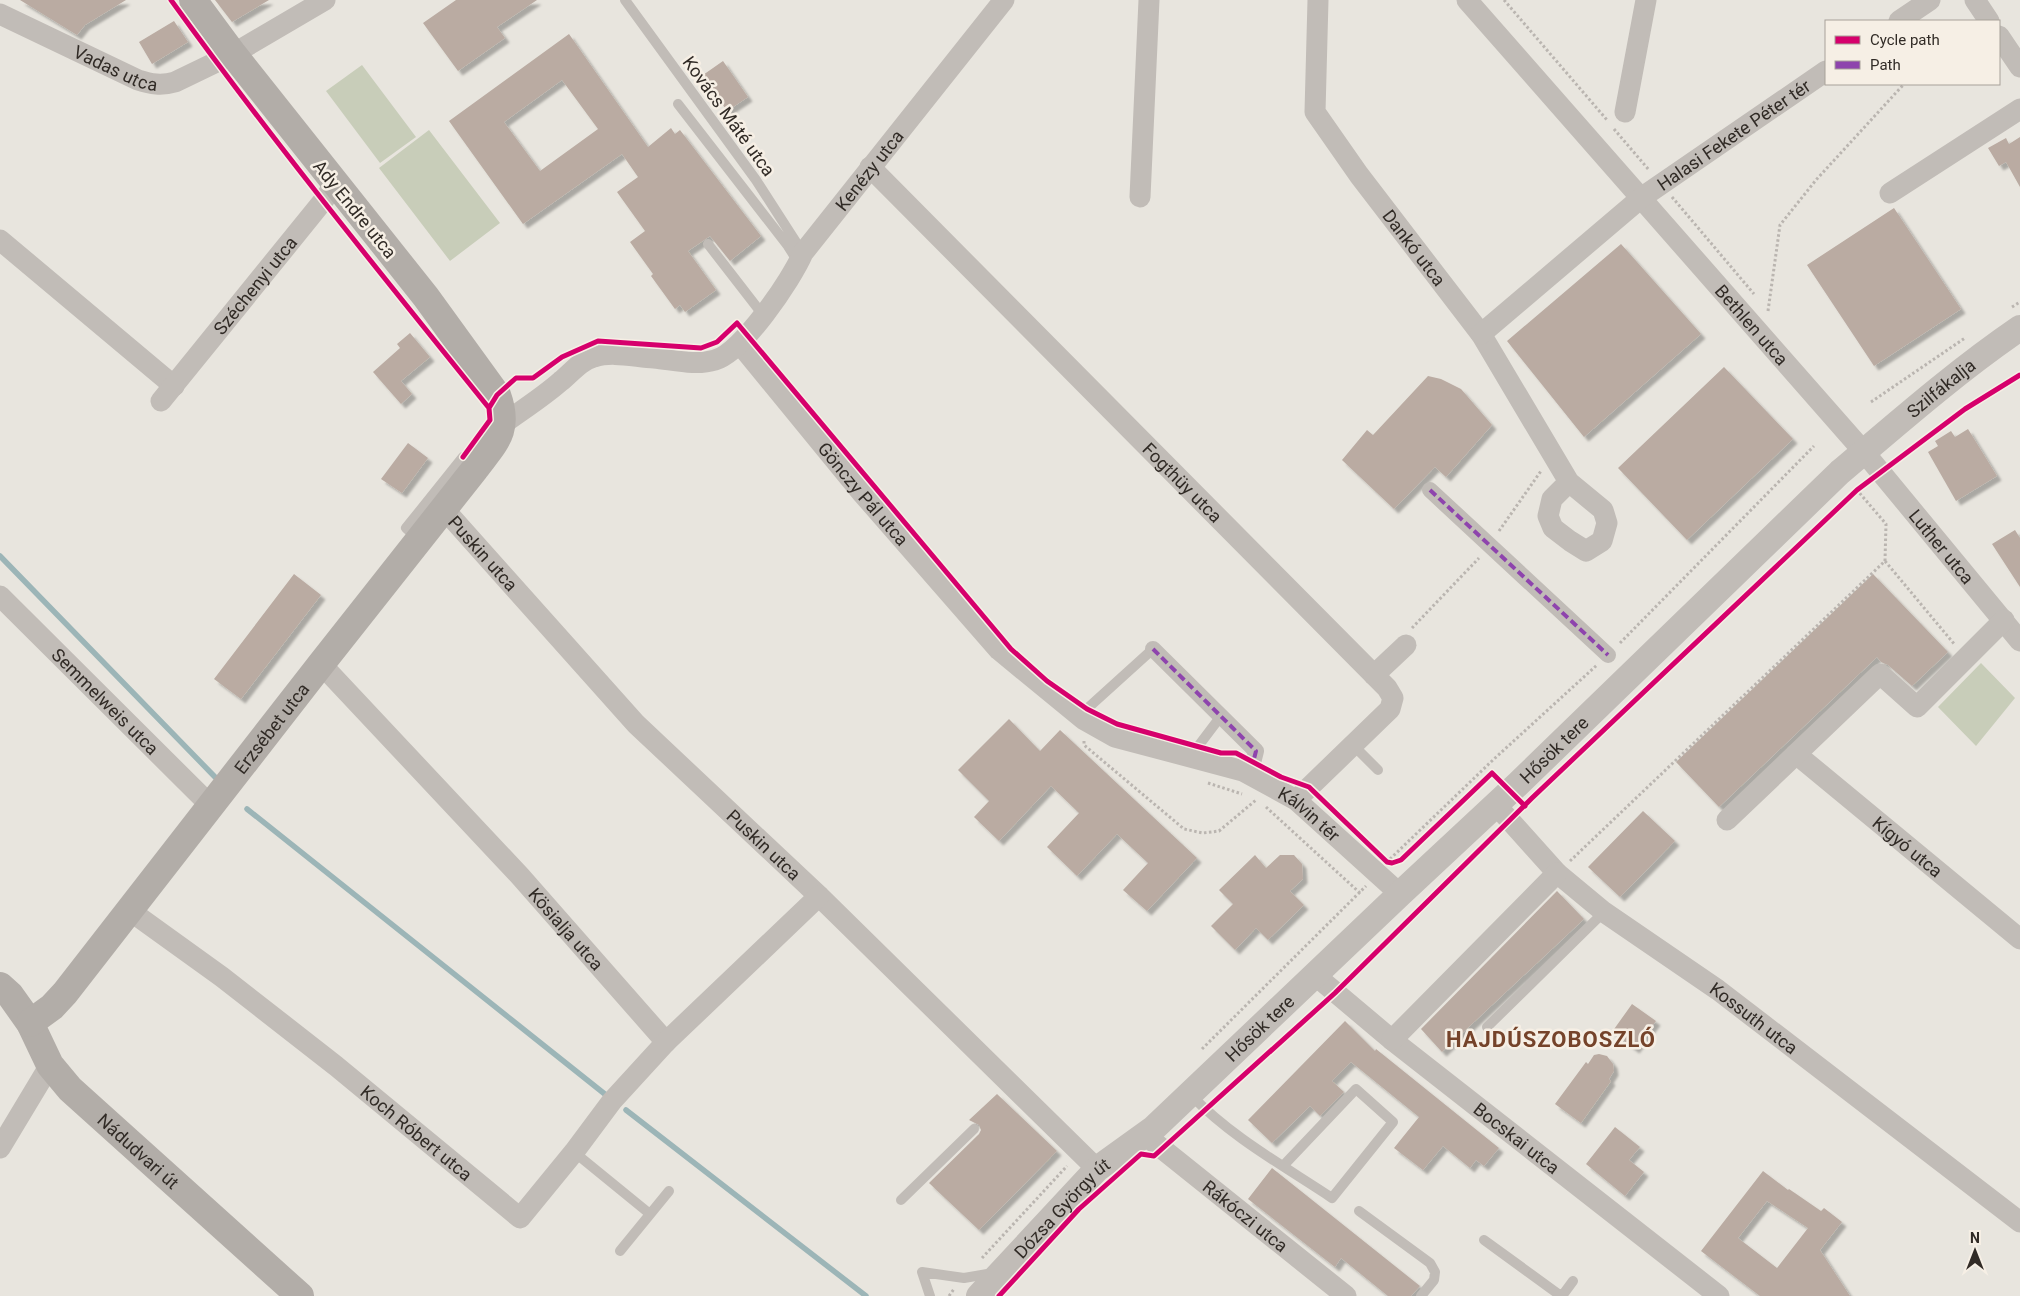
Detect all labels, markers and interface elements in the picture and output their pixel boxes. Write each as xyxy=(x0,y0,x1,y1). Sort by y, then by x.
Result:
legend xyxy=(1825,20,2000,85)
text: Cycle path xyxy=(1870,31,1940,49)
street label: Vadas utca xyxy=(71,40,159,95)
street label: Kovács Máté utca xyxy=(678,52,780,180)
text: Path xyxy=(1870,56,1901,74)
street label: Halasi Fekete Péter tér xyxy=(1653,75,1814,195)
street label: Kenézy utca xyxy=(830,125,907,215)
street label: Ady Endre utca xyxy=(309,156,401,262)
street label: Dankó utca xyxy=(1379,205,1450,290)
street label: Széchenyi utca xyxy=(209,232,301,339)
street label: Bethlen utca xyxy=(1711,280,1793,369)
street label: Szilfákalja xyxy=(1902,354,1979,422)
street label: Gönczy Pál utca xyxy=(814,438,913,550)
street label: Fogthüy utca xyxy=(1139,438,1227,526)
street label: Luther utca xyxy=(1905,505,1979,588)
street label: Puskin utca xyxy=(444,511,522,595)
street label: Semmelweis utca xyxy=(48,644,163,759)
street label: Erzsébet utca xyxy=(229,679,313,778)
street label: Hősök tere xyxy=(1515,712,1592,787)
street label: Kálvin tér xyxy=(1275,782,1345,845)
street label: Puskin utca xyxy=(723,805,805,884)
street label: Kígyó utca xyxy=(1869,811,1947,881)
street label: Kösialja utca xyxy=(525,883,608,974)
street label: Kossuth utca xyxy=(1706,977,1802,1058)
street label: Hősök tere xyxy=(1221,990,1298,1065)
district label: HAJDÚSZOBOSZLÓ xyxy=(1446,1026,1656,1052)
street label: Koch Róbert utca xyxy=(357,1081,477,1185)
street label: Bocskai utca xyxy=(1470,1098,1564,1178)
street label: Nádudvari út xyxy=(94,1109,184,1193)
street label: Dózsa György út xyxy=(1009,1153,1114,1262)
street label: Rákóczi utca xyxy=(1199,1175,1292,1256)
north arrow xyxy=(1950,1226,2000,1276)
text: N xyxy=(1970,1230,1980,1246)

